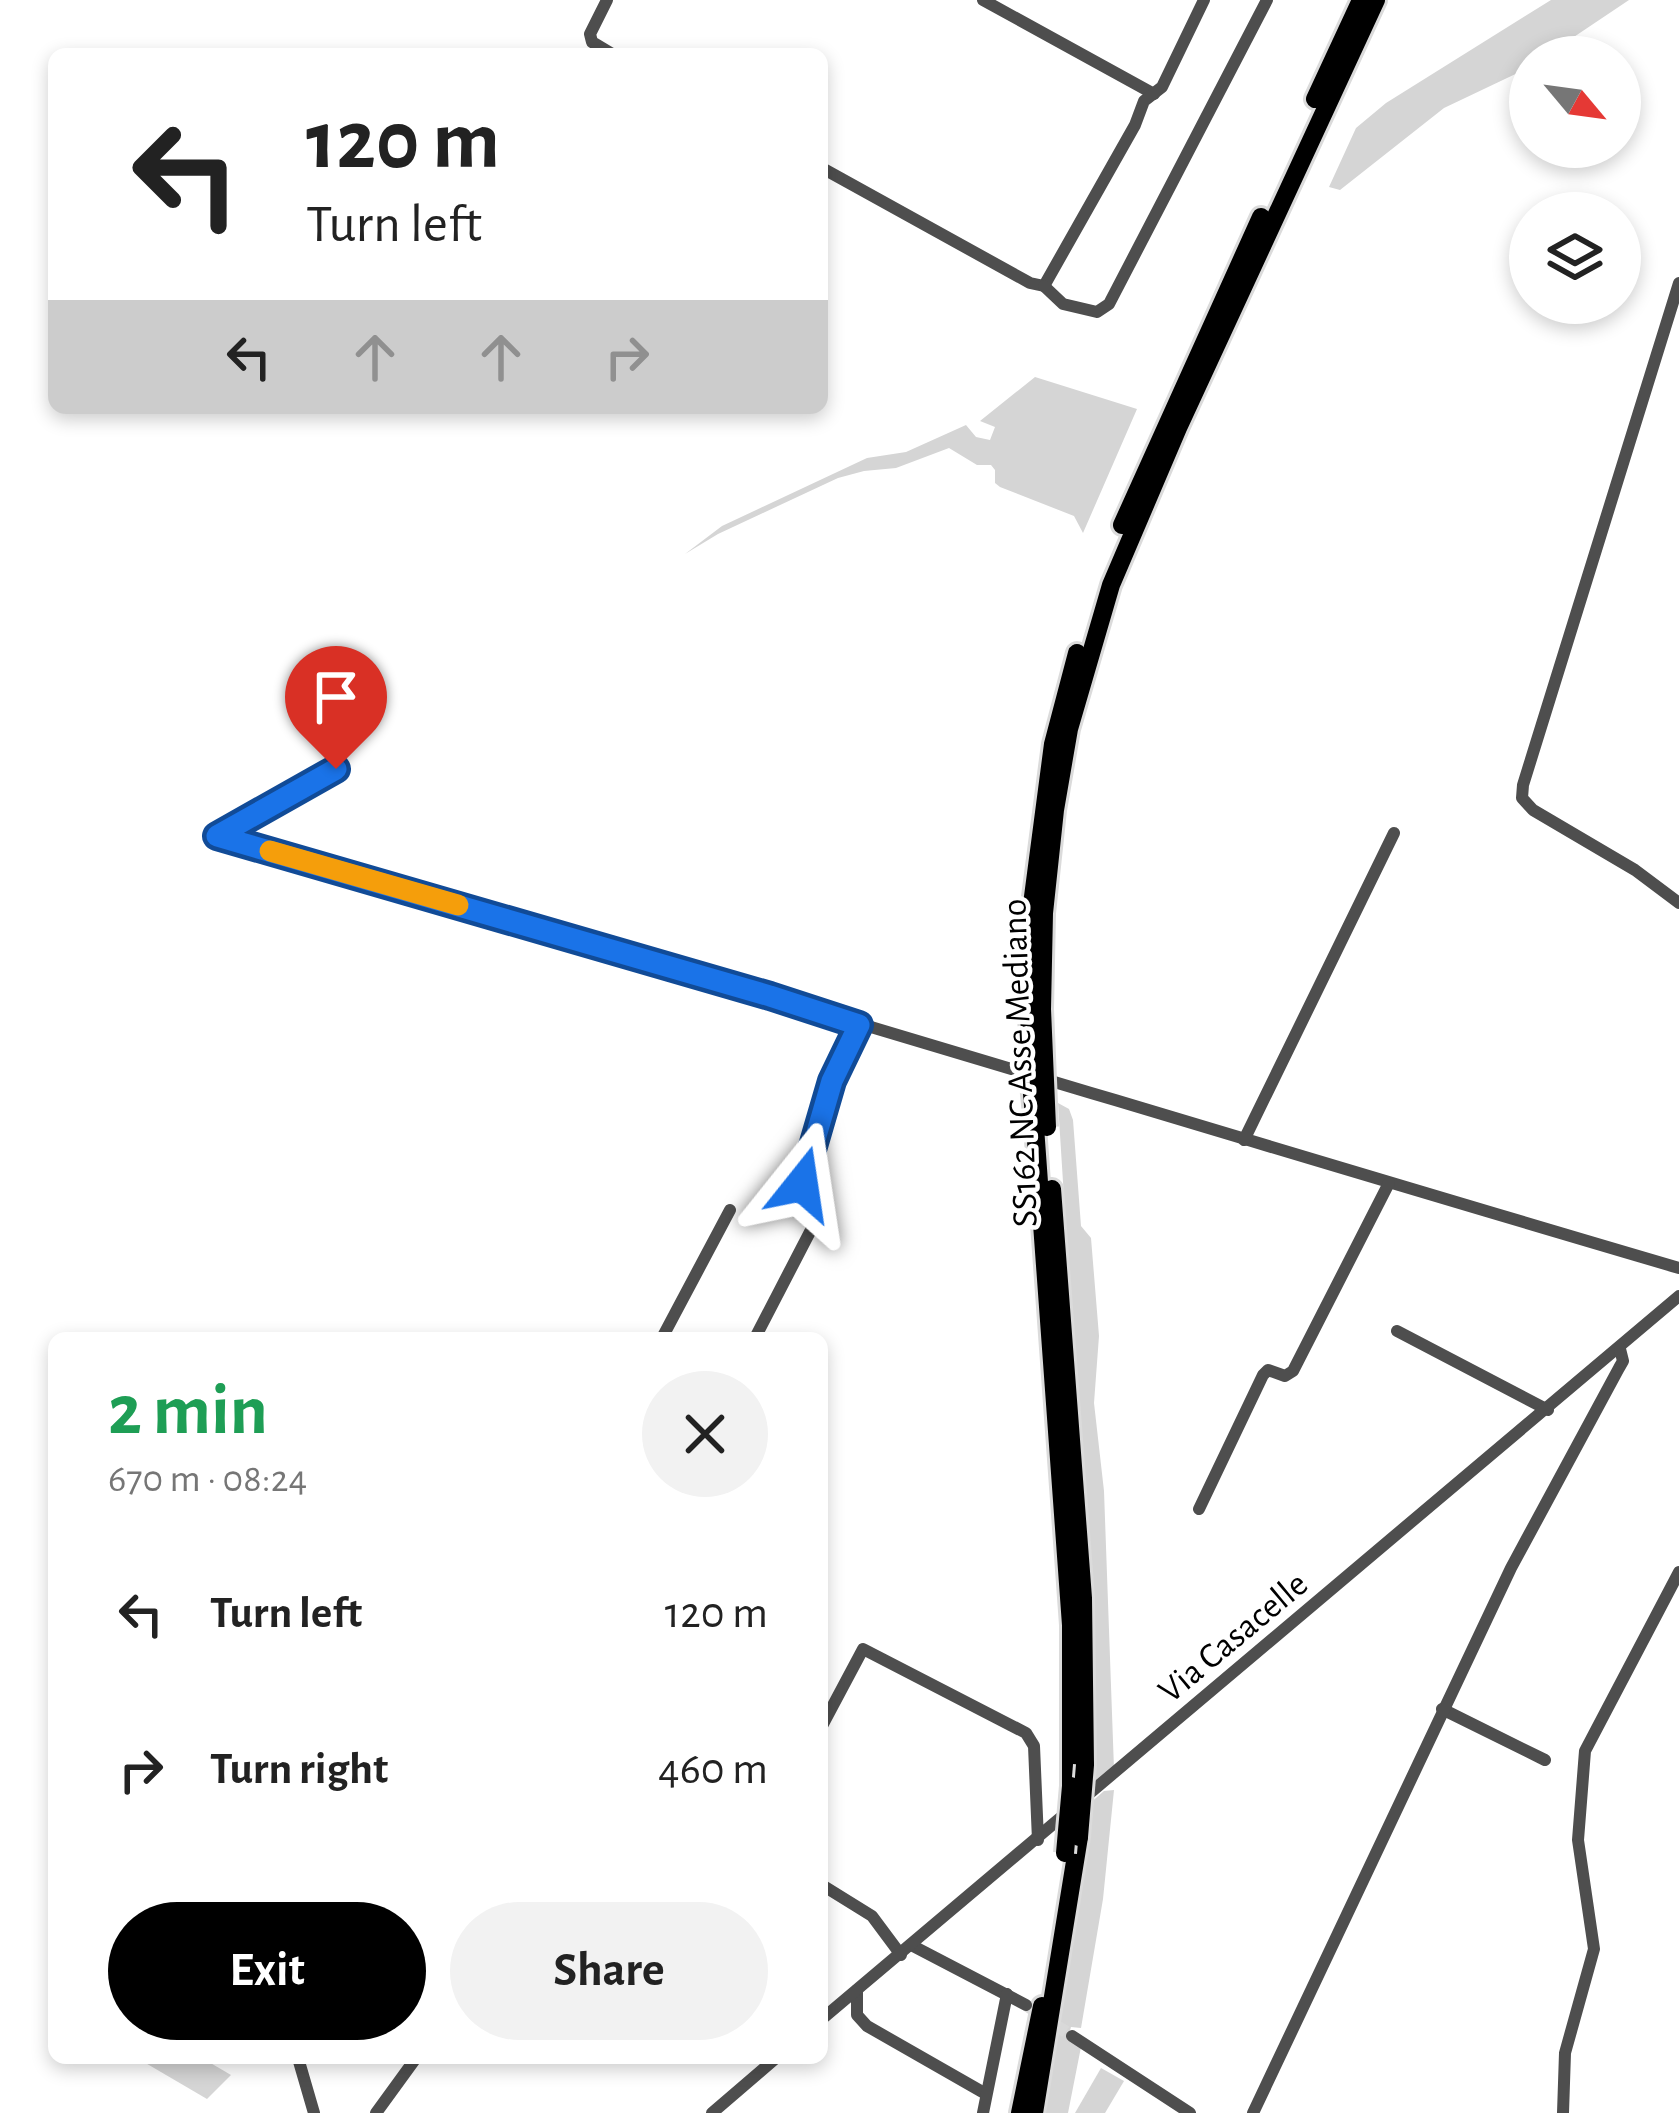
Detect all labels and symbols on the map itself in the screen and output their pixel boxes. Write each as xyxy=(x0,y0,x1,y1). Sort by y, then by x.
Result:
north arrow xyxy=(1509,36,1641,168)
pin xyxy=(285,646,387,769)
street label: SS162 NC Asse Mediano xyxy=(996,898,1044,1228)
position arrow xyxy=(739,1121,865,1247)
street label: Via Casacelle xyxy=(1152,1565,1314,1710)

